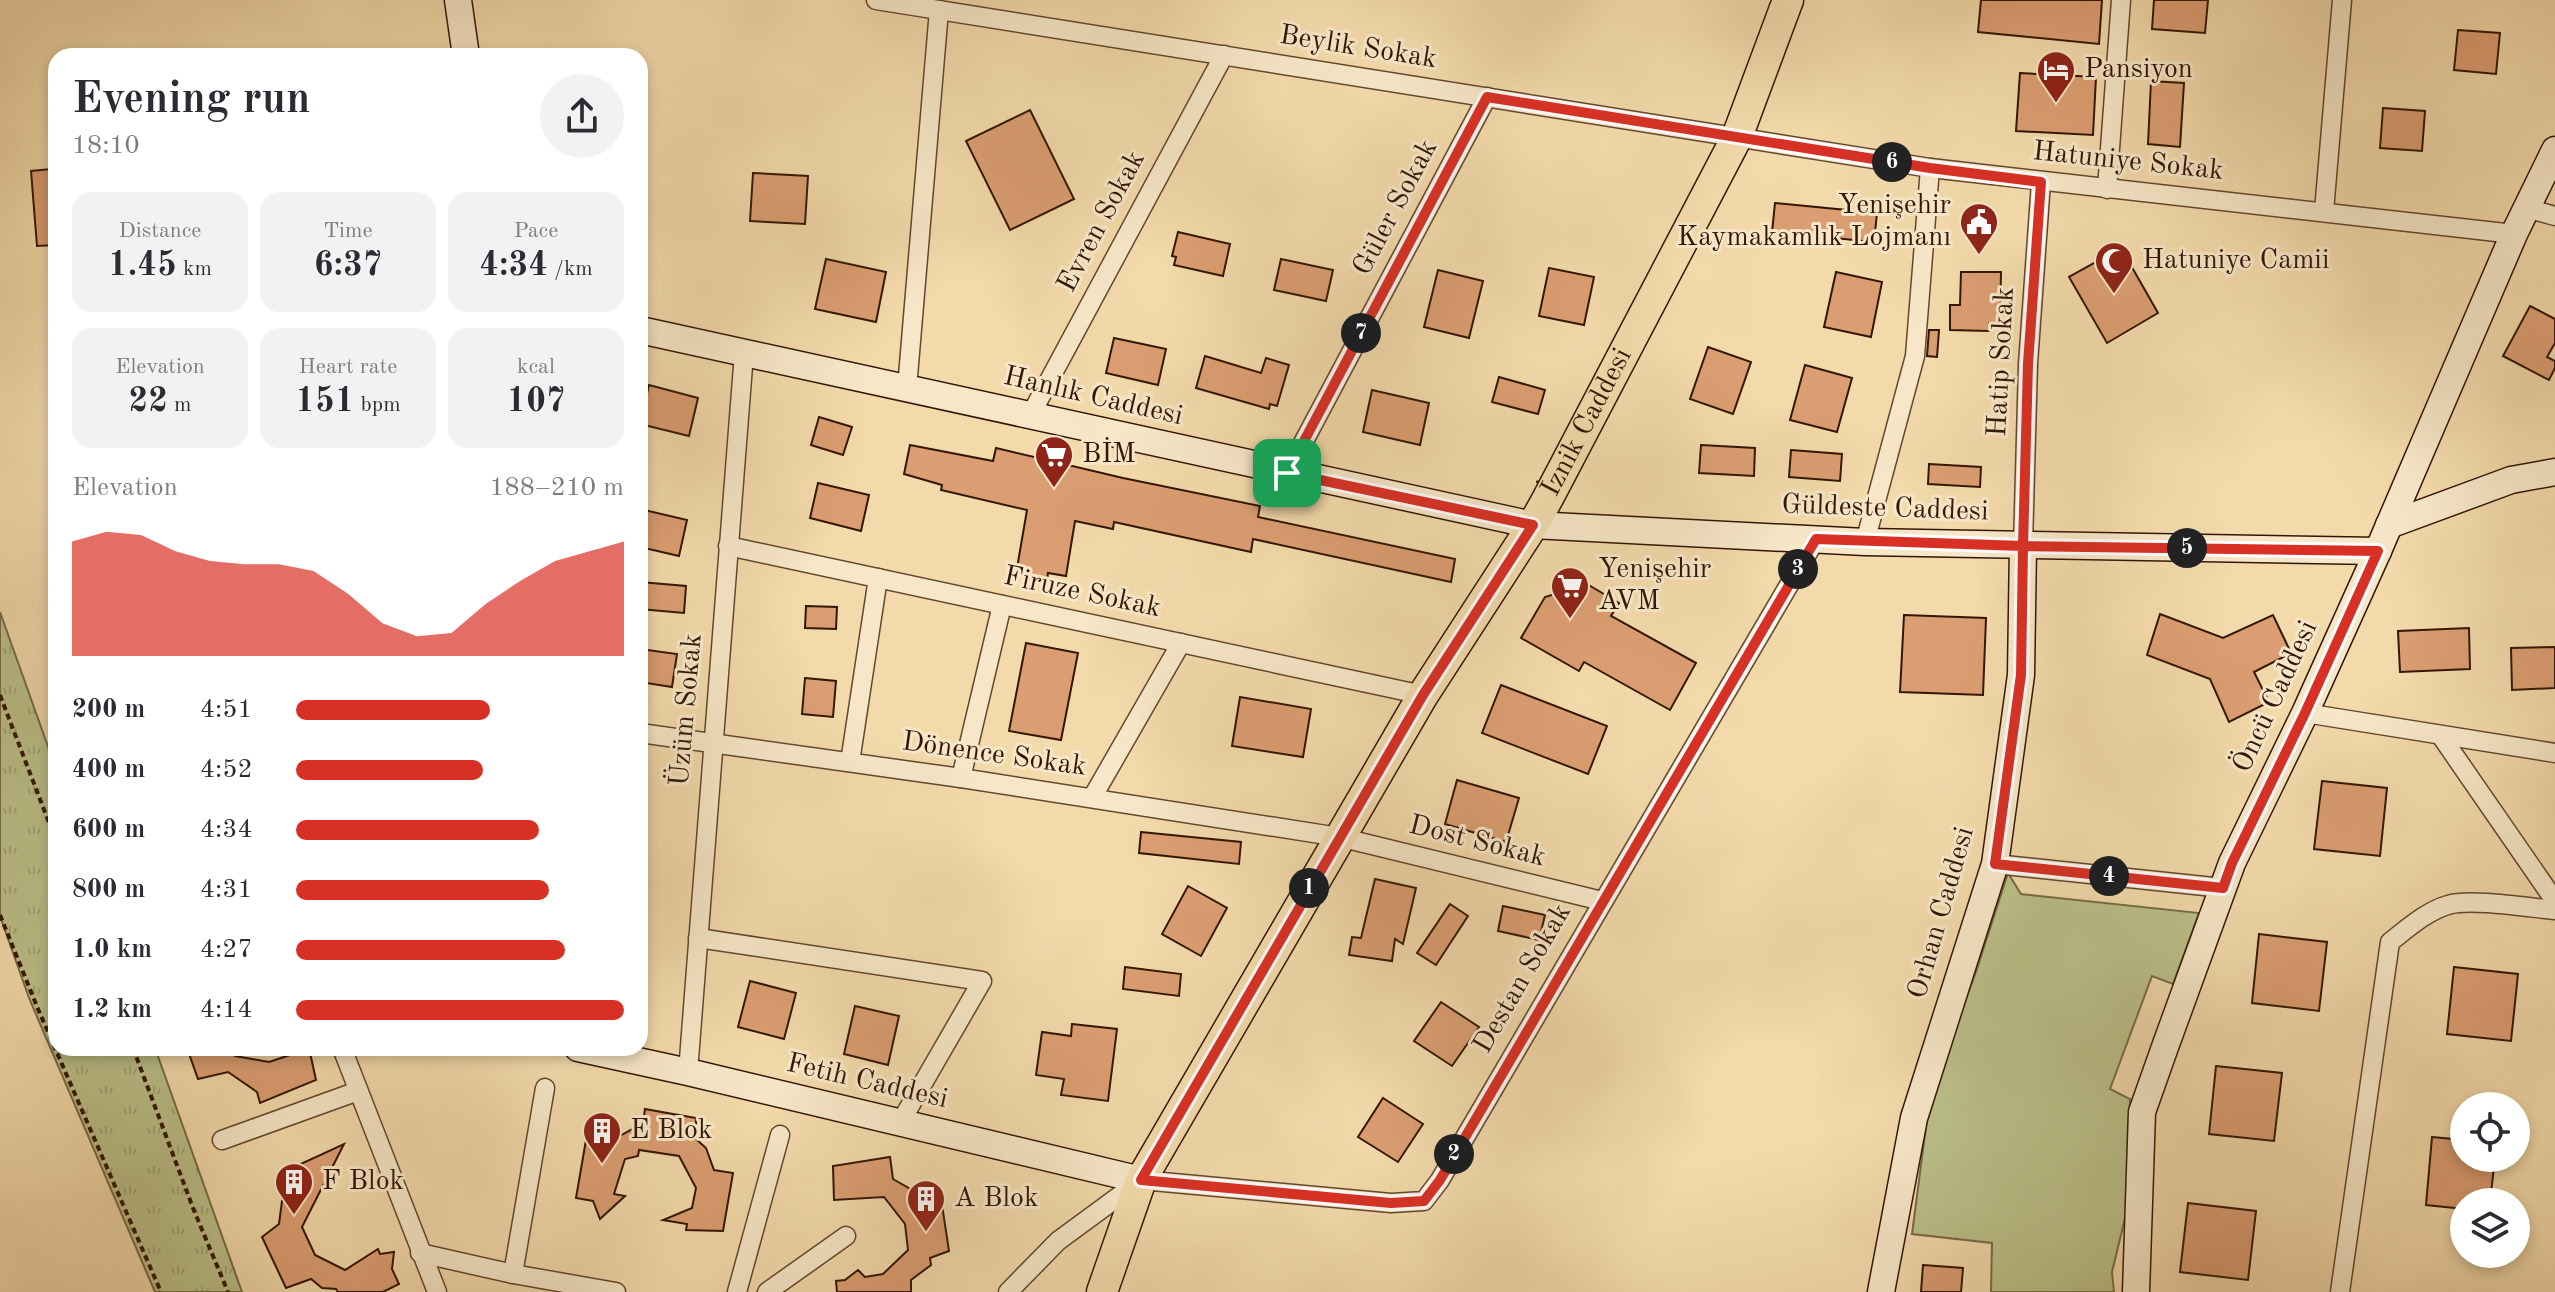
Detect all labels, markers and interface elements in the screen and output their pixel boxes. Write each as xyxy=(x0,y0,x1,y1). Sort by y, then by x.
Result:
street label: Beylik Sokak xyxy=(1277,22,1439,74)
hotel icon: Pansiyon xyxy=(2035,49,2077,104)
place label: Pansiyon xyxy=(2084,56,2193,84)
button: share xyxy=(540,74,624,158)
text: Evening run xyxy=(72,78,310,122)
text: 18:10 xyxy=(72,133,140,159)
street label: Güler Sokak xyxy=(1349,136,1443,280)
street label: Hatuniye Sokak xyxy=(2031,138,2225,186)
pin: 6 xyxy=(1872,142,1912,182)
street label: Evren Sokak xyxy=(1053,147,1151,297)
text: 6 xyxy=(1886,151,1898,173)
place label: Yenişehir Kaymakamlık Lojmanı xyxy=(1677,192,1951,252)
public building icon: Yenişehir Kaymakamlık Lojmanı xyxy=(1958,201,2000,256)
text: Distance xyxy=(119,220,201,242)
text: Time xyxy=(323,220,373,242)
text: Pace xyxy=(514,220,558,242)
mosque icon: Hatuniye Camii xyxy=(2093,240,2135,295)
place label: Hatuniye Camii xyxy=(2142,247,2330,275)
text: 1.45 xyxy=(108,249,177,283)
text: 6:37 xyxy=(314,249,382,283)
text: 4:34 xyxy=(479,249,548,283)
text: km xyxy=(177,258,212,280)
text: /km xyxy=(548,258,593,280)
street label: Hatip Sokak xyxy=(1984,286,2020,438)
pin: 7 xyxy=(1341,313,1381,353)
text: 7 xyxy=(1355,322,1367,344)
street label: İznik Caddesi xyxy=(1534,344,1638,501)
text: Elevation xyxy=(115,356,205,378)
text: Heart rate xyxy=(299,356,397,378)
text: kcal xyxy=(517,356,555,378)
street label: Hanlık Caddesi xyxy=(1001,363,1185,431)
text: 22 xyxy=(128,385,168,419)
text: 151 xyxy=(295,385,354,419)
text: 107 xyxy=(506,385,566,419)
text: m xyxy=(168,394,192,416)
text: bpm xyxy=(354,394,401,416)
supermarket icon: BİM xyxy=(1033,434,1075,489)
place label: BİM xyxy=(1082,437,1136,469)
pin xyxy=(1253,439,1321,507)
icon: arrive xyxy=(1265,451,1309,495)
text: Elevation xyxy=(72,475,178,501)
text: 188–210 m xyxy=(489,475,624,501)
street label: Güldeste Caddesi xyxy=(1781,491,1989,527)
pin: 5 xyxy=(2167,528,2207,568)
text: 5 xyxy=(2181,537,2193,559)
pin: 3 xyxy=(1778,549,1818,589)
place label: Yenişehir AVM xyxy=(1598,556,1711,616)
text: 3 xyxy=(1792,558,1804,580)
street label: Firuze Sokak xyxy=(1001,563,1163,623)
supermarket icon: Yenişehir AVM xyxy=(1549,565,1591,620)
street label: Öncü Caddesi xyxy=(2225,615,2323,777)
street label: Üzüm Sokak xyxy=(662,632,708,788)
text: 200 m xyxy=(72,697,145,723)
text: 4:51 xyxy=(200,697,253,723)
street label: Dönence Sokak xyxy=(900,728,1088,782)
text: 400 m xyxy=(72,757,145,783)
text: 4:52 xyxy=(200,757,253,783)
street label: Dost Sokak xyxy=(1406,812,1548,872)
text: 600 m xyxy=(72,817,145,843)
text: 4:34 xyxy=(200,817,253,843)
street label: Orhan Caddesi xyxy=(1904,824,1980,1002)
pin: 4 xyxy=(2089,856,2129,896)
text: 4 xyxy=(2103,865,2115,887)
pin: 1 xyxy=(1289,868,1329,908)
text: 800 m xyxy=(72,877,145,903)
text: 4:31 xyxy=(200,877,253,903)
text: 1 xyxy=(1303,877,1315,899)
street label: Destan Sokak xyxy=(1469,899,1577,1059)
text: 1.0 km xyxy=(72,937,152,963)
text: 4:27 xyxy=(200,937,253,963)
text: 1.2 km xyxy=(72,997,152,1023)
text: 4:14 xyxy=(200,997,253,1023)
street label: Fetih Caddesi xyxy=(784,1050,950,1114)
map controls xyxy=(2450,1092,2530,1268)
button: locate xyxy=(2450,1092,2530,1172)
building icon: E Blok xyxy=(581,1110,623,1165)
place label: E Blok xyxy=(630,1117,713,1145)
pin: 2 xyxy=(1434,1134,1474,1174)
text: 2 xyxy=(1448,1143,1460,1165)
building icon: F Blok xyxy=(273,1161,315,1216)
place label: F Blok xyxy=(322,1168,404,1196)
building icon: A Blok xyxy=(905,1178,947,1233)
place label: A Blok xyxy=(954,1185,1039,1213)
button: layers xyxy=(2450,1188,2530,1268)

